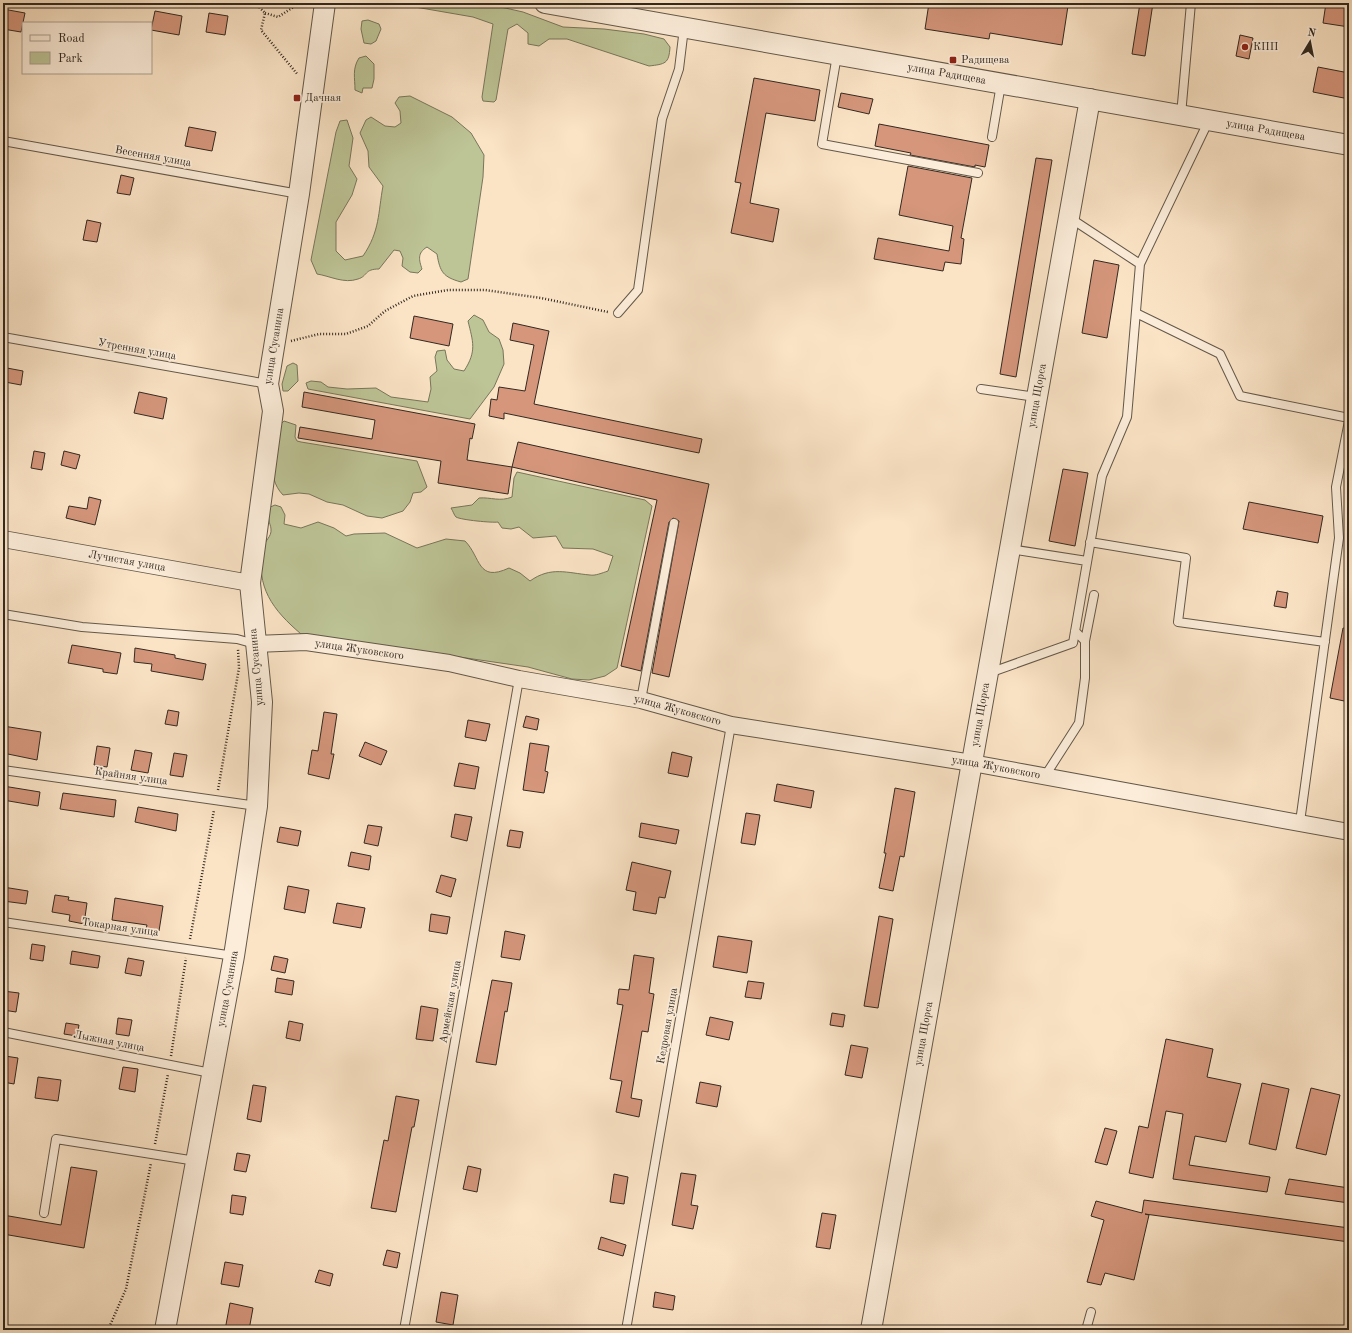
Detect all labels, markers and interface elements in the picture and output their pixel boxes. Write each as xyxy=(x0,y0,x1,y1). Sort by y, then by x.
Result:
legend xyxy=(22,22,152,74)
north arrow xyxy=(1290,22,1330,62)
text: N xyxy=(1306,27,1317,40)
text: Road xyxy=(58,33,85,45)
marker: КПП xyxy=(1240,42,1250,52)
place label: КПП xyxy=(1253,42,1279,53)
text: Park xyxy=(58,53,83,65)
marker: Радищева xyxy=(948,55,958,65)
place label: Радищева xyxy=(961,55,1010,66)
street label: улица Радищева xyxy=(907,62,988,86)
marker: Дачная xyxy=(292,93,302,103)
place label: Дачная xyxy=(305,93,342,104)
street label: улица Радищева xyxy=(1226,118,1307,143)
street label: Весенняя улица xyxy=(114,145,193,169)
street label: улица Сусанина xyxy=(262,307,286,385)
street label: Утренняя улица xyxy=(97,338,177,362)
street label: улица Щорса xyxy=(1026,362,1048,429)
street label: Лучистая улица xyxy=(88,549,167,573)
street label: улица Сусанина xyxy=(248,627,266,706)
street label: улица Жуковского xyxy=(314,638,405,662)
street label: улица Щорса xyxy=(969,681,992,748)
street label: улица Жуковского xyxy=(633,693,722,727)
street label: улица Жуковского xyxy=(951,754,1041,781)
street label: Крайняя улица xyxy=(94,766,169,788)
street label: Токарная улица xyxy=(81,917,160,939)
street label: улица Сусанина xyxy=(216,949,240,1028)
street label: Армейская улица xyxy=(438,959,464,1044)
street label: Кедровая улица xyxy=(656,986,680,1065)
street label: улица Щорса xyxy=(913,1000,935,1067)
street label: Лыжная улица xyxy=(73,1030,146,1054)

